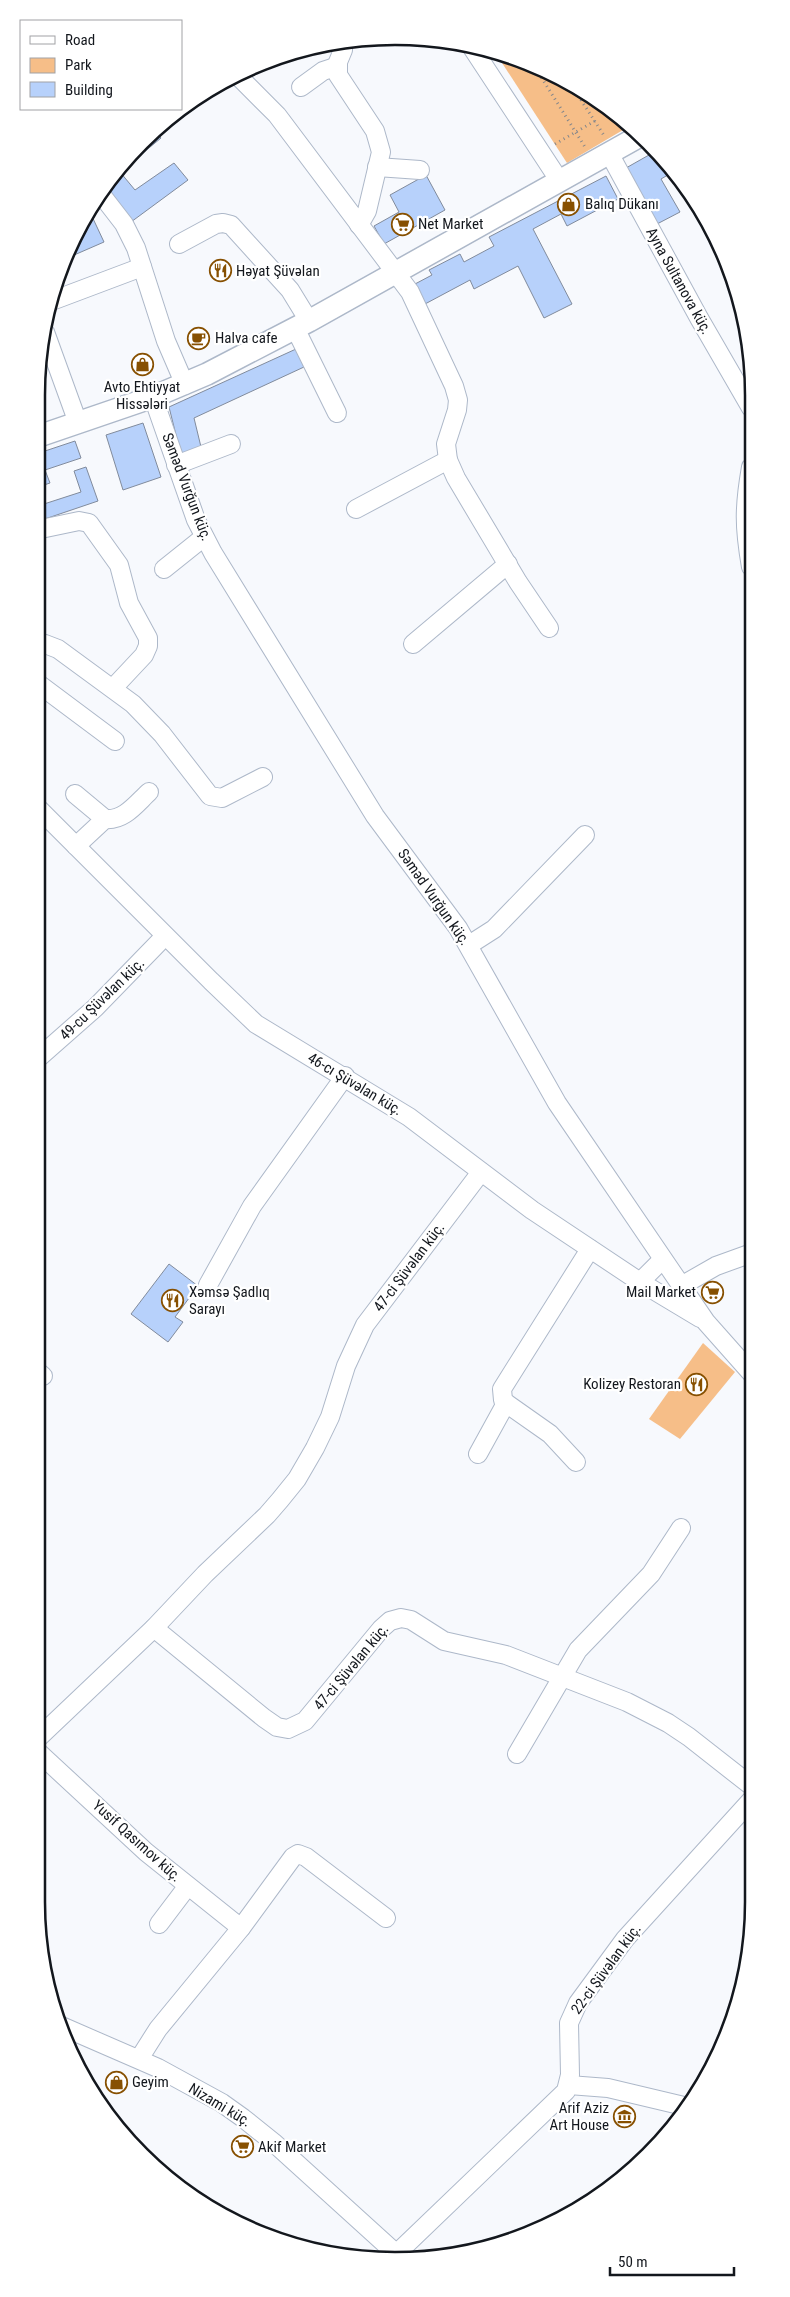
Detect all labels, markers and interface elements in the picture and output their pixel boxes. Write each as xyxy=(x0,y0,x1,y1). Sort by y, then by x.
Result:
legend xyxy=(20,20,182,110)
text: Road xyxy=(65,31,95,49)
text: Park xyxy=(65,56,92,74)
text: Building xyxy=(65,81,113,99)
shop icon: Balıq Dükanı xyxy=(557,192,581,216)
place label: Balıq Dükanı xyxy=(585,195,659,213)
supermarket icon: Net Market xyxy=(390,212,414,236)
place label: Net Market xyxy=(418,215,483,233)
street label: Ayna Sultanova küç. xyxy=(642,225,716,337)
restaurant icon: Həyat Şüvəlan xyxy=(208,259,232,283)
place label: Həyat Şüvəlan xyxy=(236,262,320,280)
cafe icon: Halva cafe xyxy=(187,326,211,350)
place label: Halva cafe xyxy=(215,329,278,347)
shop icon: Avto Ehtiyyat Hissələri xyxy=(130,352,154,376)
place label: Avto Ehtiyyat Hissələri xyxy=(104,378,180,413)
street label: Səməd Vurğun küç. xyxy=(158,431,216,543)
street label: Səməd Vurğun küç. xyxy=(394,845,474,949)
street label: 49-cu Şüvəlan küç. xyxy=(56,954,148,1044)
street label: 46-cı Şüvəlan küç. xyxy=(304,1049,406,1119)
street label: 47-ci Şüvəlan küç. xyxy=(370,1219,448,1315)
supermarket icon: Mail Market xyxy=(700,1280,724,1304)
place label: Xəmsə Şadlıq Sarayı xyxy=(189,1283,270,1318)
place label: Mail Market xyxy=(626,1283,696,1301)
restaurant icon: Xəmsə Şadlıq Sarayı xyxy=(161,1289,185,1313)
restaurant icon: Kolizey Restoran xyxy=(685,1372,709,1396)
place label: Kolizey Restoran xyxy=(583,1375,681,1393)
street label: 47-ci Şüvəlan küç. xyxy=(310,1620,392,1714)
street label: Yusif Qasımov küç. xyxy=(89,1796,185,1886)
street label: 22-ci Şüvəlan küç. xyxy=(567,1920,645,2018)
shop icon: Geyim xyxy=(104,2070,128,2094)
place label: Geyim xyxy=(132,2073,169,2091)
street label: Nizami küç. xyxy=(186,2079,254,2131)
place label: Arif Aziz Art House xyxy=(550,2099,609,2134)
museum icon: Arif Aziz Art House xyxy=(613,2105,637,2129)
supermarket icon: Akif Market xyxy=(230,2135,254,2159)
place label: Akif Market xyxy=(258,2138,326,2156)
scale bar xyxy=(610,2244,734,2276)
text: 50 m xyxy=(618,2253,648,2271)

